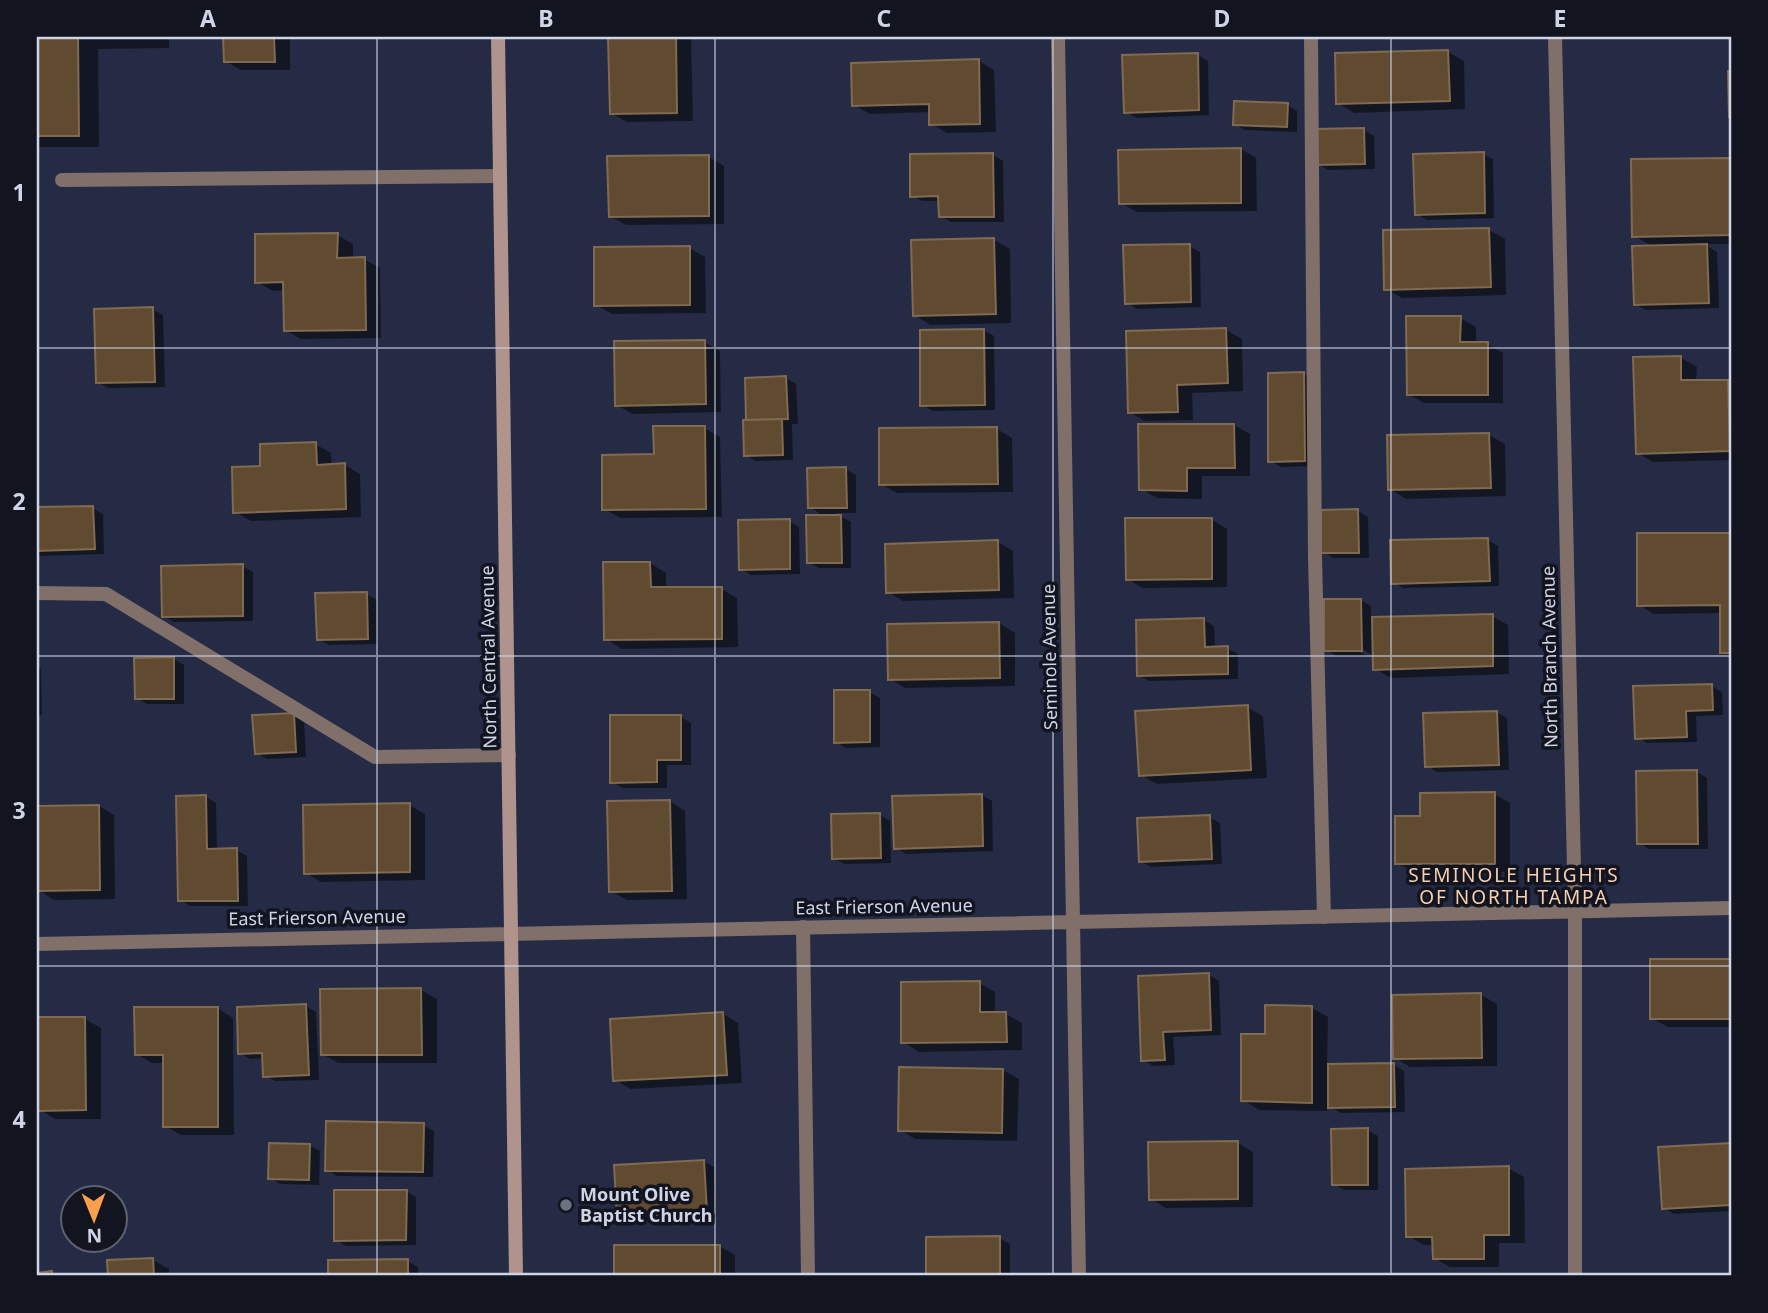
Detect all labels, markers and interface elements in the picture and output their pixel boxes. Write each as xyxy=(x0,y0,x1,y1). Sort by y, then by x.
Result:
text: A xyxy=(200,2,216,34)
text: B xyxy=(538,2,554,34)
text: C xyxy=(877,2,892,34)
text: D xyxy=(1214,2,1230,34)
text: E xyxy=(1554,2,1566,34)
text: 1 xyxy=(12,176,26,208)
text: 2 xyxy=(12,485,26,517)
street label: North Central Avenue xyxy=(474,565,502,749)
street label: North Branch Avenue xyxy=(1535,566,1563,748)
street label: Seminole Avenue xyxy=(1036,584,1062,730)
text: 3 xyxy=(12,794,26,826)
district label: SEMINOLE HEIGHTS OF NORTH TAMPA xyxy=(1408,862,1620,910)
street label: East Frierson Avenue xyxy=(795,892,973,920)
street label: East Frierson Avenue xyxy=(228,903,406,931)
text: 4 xyxy=(12,1103,26,1135)
place label: Mount Olive Baptist Church xyxy=(580,1182,712,1227)
north arrow xyxy=(60,1184,130,1254)
marker: Mount Olive Baptist Church xyxy=(558,1197,574,1213)
text: N xyxy=(86,1223,102,1249)

